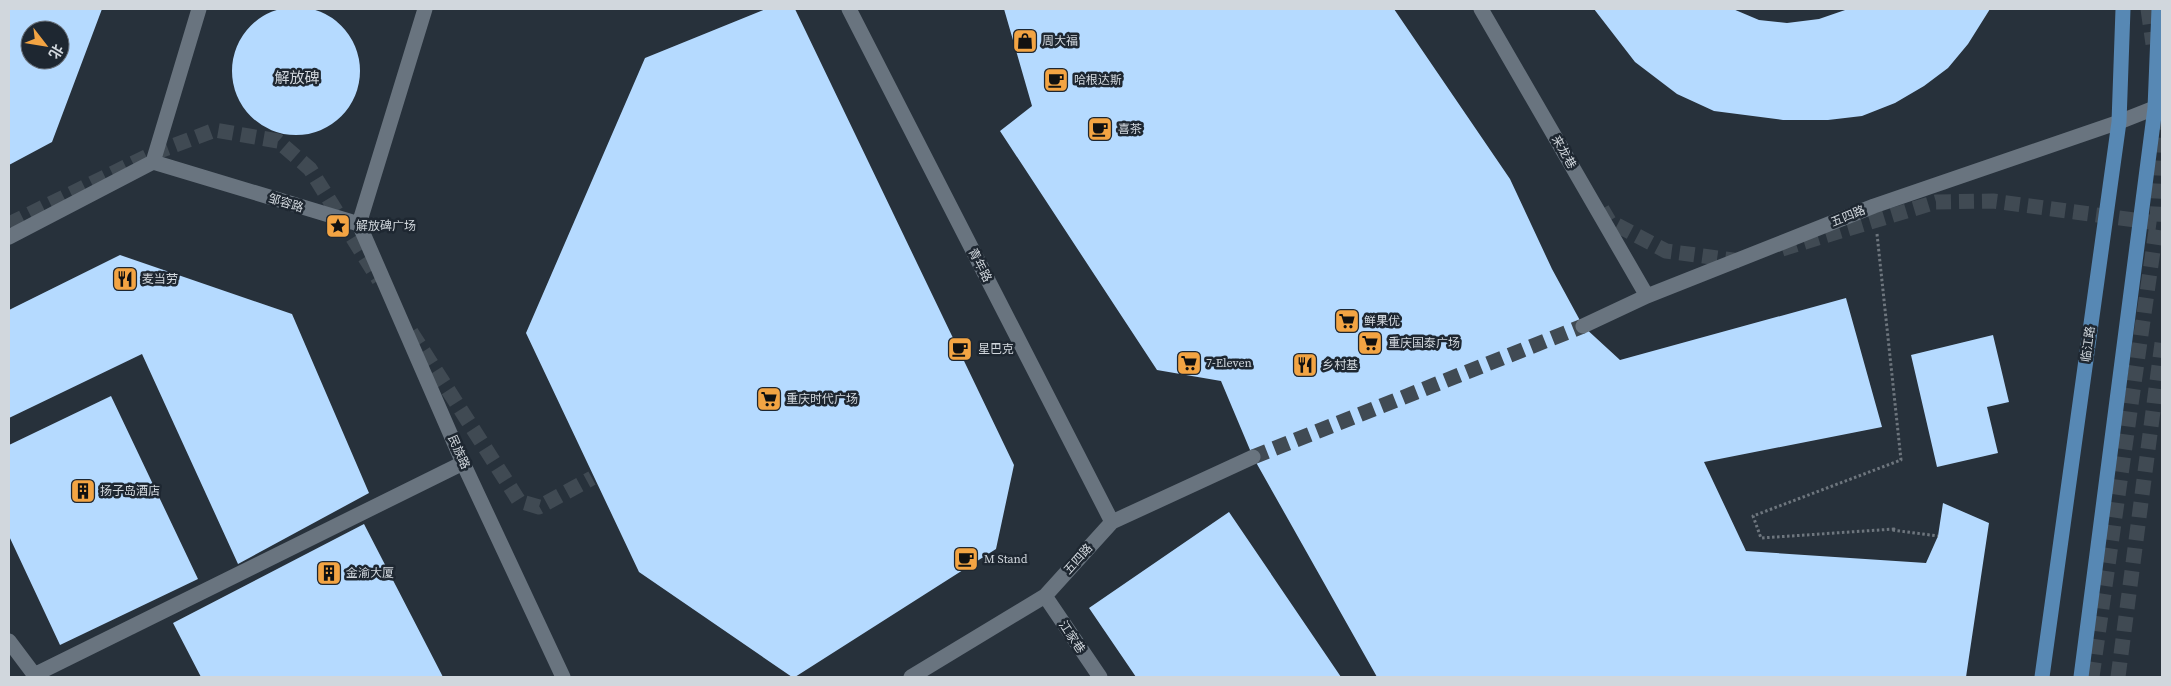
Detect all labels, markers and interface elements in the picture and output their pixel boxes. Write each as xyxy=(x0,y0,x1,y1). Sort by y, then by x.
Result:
north arrow xyxy=(20,20,70,70)
shop icon: 周大福 xyxy=(1012,28,1038,54)
place label: 周大福 xyxy=(1042,33,1078,49)
text: 北 xyxy=(44,41,68,63)
district label: 解放碑 xyxy=(274,67,320,88)
cafe icon: 哈根达斯 xyxy=(1043,67,1069,93)
place label: 哈根达斯 xyxy=(1074,72,1122,88)
cafe icon: 喜茶 xyxy=(1087,116,1113,142)
place label: 喜茶 xyxy=(1118,121,1142,137)
street label: 来龙巷 xyxy=(1548,132,1580,172)
street label: 邹容路 xyxy=(266,190,306,216)
street label: 五四路 xyxy=(1828,202,1868,230)
place icon: 解放碑广场 xyxy=(325,213,351,239)
place label: 解放碑广场 xyxy=(356,218,416,234)
street label: 青年路 xyxy=(965,245,995,285)
restaurant icon: 麦当劳 xyxy=(112,266,138,292)
place label: 麦当劳 xyxy=(142,271,178,287)
supermarket icon: 鲜果优 xyxy=(1334,308,1360,334)
place label: 鲜果优 xyxy=(1364,313,1400,329)
street label: 临江路 xyxy=(2078,325,2098,363)
supermarket icon: 重庆国泰广场 xyxy=(1357,330,1383,356)
place label: 重庆国泰广场 xyxy=(1388,335,1460,351)
cafe icon: 星巴克 xyxy=(947,336,973,362)
place label: 星巴克 xyxy=(978,341,1014,357)
supermarket icon: 7-Eleven xyxy=(1176,350,1202,376)
restaurant icon: 乡村基 xyxy=(1292,352,1318,378)
place label: 7-Eleven xyxy=(1206,355,1252,371)
place label: 乡村基 xyxy=(1322,357,1358,373)
supermarket icon: 重庆时代广场 xyxy=(756,386,782,412)
place label: 重庆时代广场 xyxy=(786,391,858,407)
street label: 民族路 xyxy=(444,432,474,472)
building icon: 扬子岛酒店 xyxy=(70,478,96,504)
place label: 扬子岛酒店 xyxy=(100,483,160,499)
street label: 五四路 xyxy=(1060,540,1096,578)
cafe icon: M Stand xyxy=(953,546,979,572)
place label: M Stand xyxy=(984,551,1028,567)
building icon: 金渝大厦 xyxy=(316,560,342,586)
place label: 金渝大厦 xyxy=(346,565,394,581)
street label: 江家巷 xyxy=(1055,618,1089,656)

